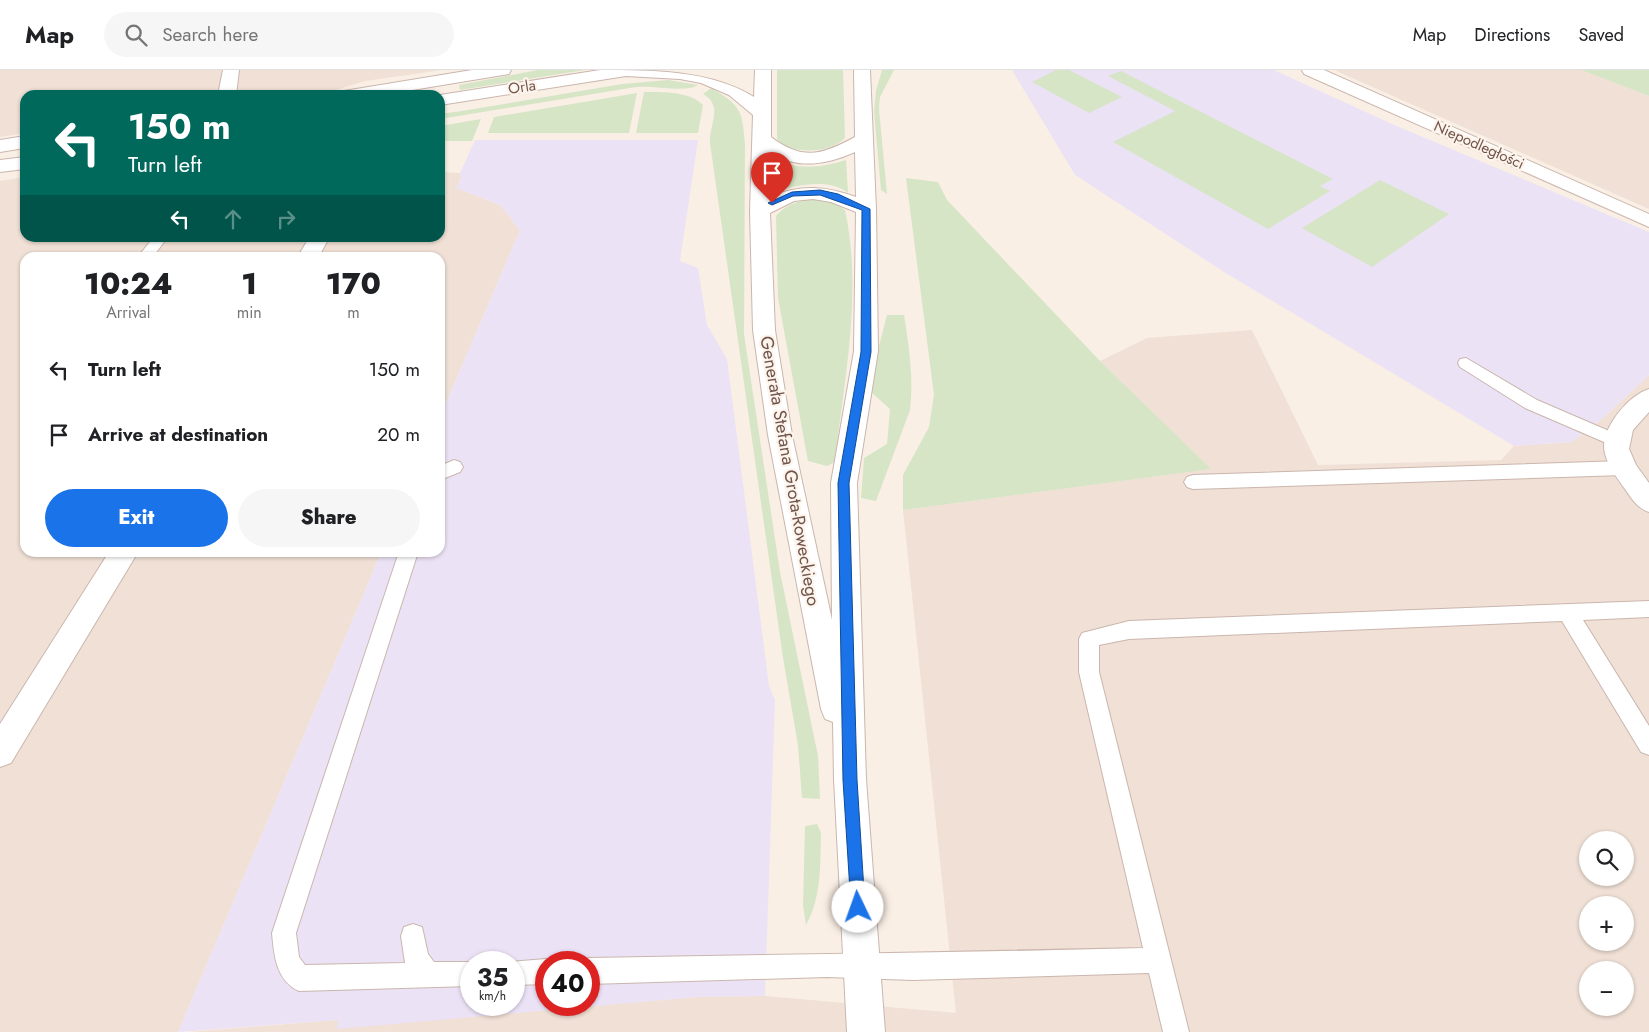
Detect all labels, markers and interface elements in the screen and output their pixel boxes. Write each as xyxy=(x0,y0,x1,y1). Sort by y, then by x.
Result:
search box xyxy=(104,12,454,57)
text: Map xyxy=(25,17,74,52)
icon: search xyxy=(122,21,150,49)
text: Search here xyxy=(162,21,258,48)
text: Map xyxy=(1413,22,1446,48)
text: Directions xyxy=(1474,22,1550,48)
text: Saved xyxy=(1578,22,1624,48)
street label: Orla xyxy=(507,74,537,100)
text: 150 m xyxy=(128,102,231,152)
icon: left xyxy=(45,110,110,175)
street label: Niepodległości xyxy=(1430,115,1528,175)
text: Turn left xyxy=(128,148,202,180)
pin xyxy=(751,152,793,203)
icon: arrive xyxy=(758,159,786,187)
icon: left xyxy=(166,205,194,233)
icon: ahead xyxy=(219,205,247,233)
icon: right xyxy=(272,205,300,233)
text: 10:24 xyxy=(84,262,173,305)
text: 1 xyxy=(241,262,257,305)
text: 170 xyxy=(326,262,381,305)
text: Arrival xyxy=(106,301,150,324)
text: min xyxy=(237,301,262,324)
text: m xyxy=(347,301,360,324)
street label: Generała Stefana Grota-Roweckiego xyxy=(753,334,827,608)
icon: left xyxy=(45,356,73,384)
text: Turn left xyxy=(88,356,161,383)
text: 150 m xyxy=(369,356,420,383)
icon: arrive xyxy=(45,421,73,449)
text: Arrive at destination xyxy=(88,421,268,448)
text: 20 m xyxy=(377,421,420,448)
button: Exit xyxy=(45,489,228,547)
button: Share xyxy=(238,489,420,547)
map controls xyxy=(1579,831,1634,1016)
button: search xyxy=(1579,831,1634,886)
position arrow xyxy=(831,880,883,932)
button: + xyxy=(1579,896,1634,951)
speed limit sign: 40 xyxy=(535,951,600,1016)
text: 35 xyxy=(477,959,508,995)
button: − xyxy=(1579,961,1634,1016)
text: km/h xyxy=(479,987,506,1005)

